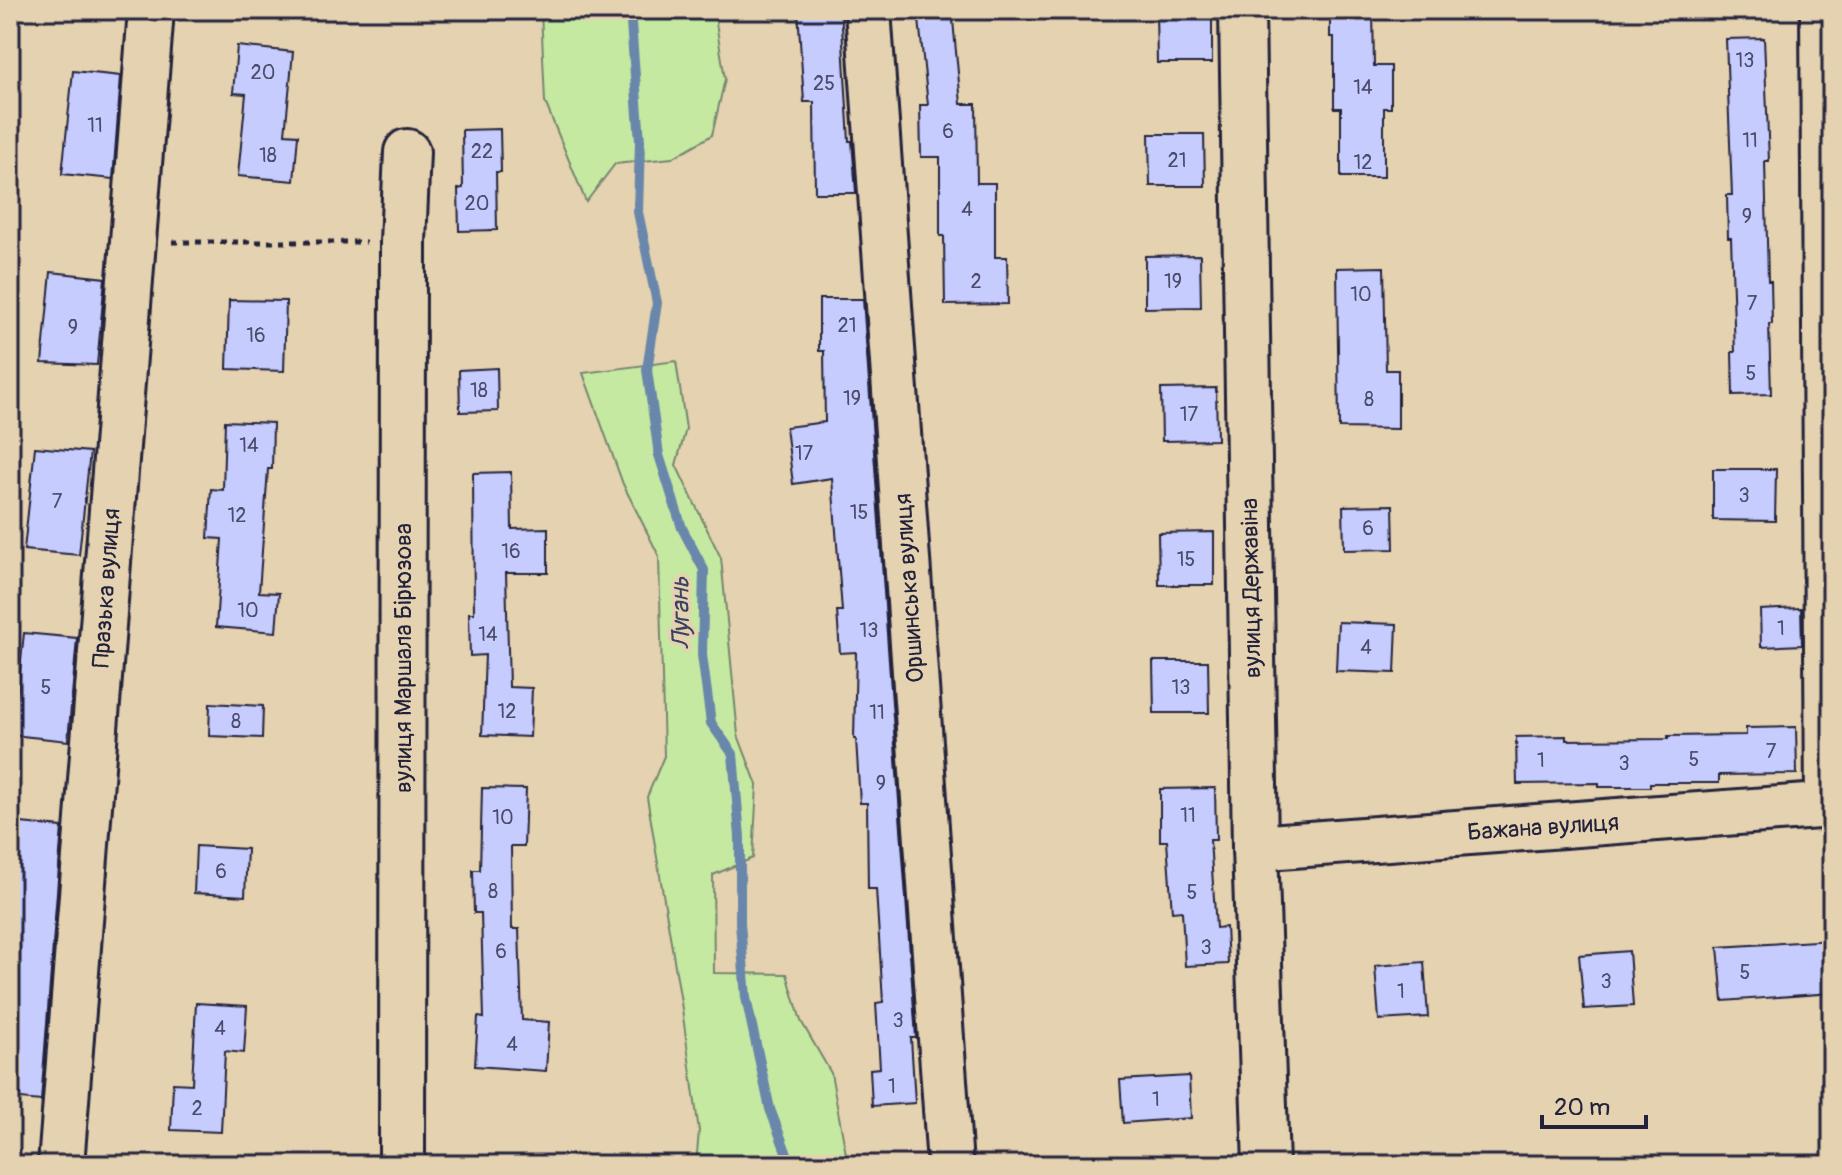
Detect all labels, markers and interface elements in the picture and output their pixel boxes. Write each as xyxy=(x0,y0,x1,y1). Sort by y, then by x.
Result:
house number: 13 xyxy=(1736,48,1754,73)
house number: 20 xyxy=(251,60,275,85)
house number: 25 xyxy=(813,71,835,96)
house number: 14 xyxy=(1353,75,1373,100)
house number: 11 xyxy=(87,113,103,138)
house number: 6 xyxy=(942,119,954,144)
house number: 11 xyxy=(1742,128,1758,153)
house number: 22 xyxy=(471,139,493,164)
house number: 18 xyxy=(259,143,277,168)
house number: 21 xyxy=(1168,148,1187,173)
house number: 12 xyxy=(1354,150,1373,175)
house number: 20 xyxy=(465,191,489,216)
house number: 4 xyxy=(961,197,973,222)
house number: 9 xyxy=(1742,204,1752,229)
house number: 2 xyxy=(970,269,982,294)
house number: 19 xyxy=(1164,269,1182,294)
house number: 10 xyxy=(1350,282,1372,307)
house number: 7 xyxy=(1747,291,1758,316)
house number: 21 xyxy=(838,313,857,338)
house number: 9 xyxy=(68,315,78,340)
house number: 16 xyxy=(246,323,266,348)
house number: 5 xyxy=(1746,361,1756,386)
house number: 18 xyxy=(470,378,488,403)
house number: 19 xyxy=(843,386,861,411)
house number: 8 xyxy=(1364,387,1374,412)
house number: 17 xyxy=(1180,402,1199,427)
house number: 14 xyxy=(239,433,259,458)
house number: 17 xyxy=(795,441,814,466)
house number: 3 xyxy=(1738,483,1750,508)
house number: 7 xyxy=(52,489,63,514)
street label: Оршинська вулиця xyxy=(888,492,931,684)
street label: вулиця Державіна xyxy=(1235,498,1268,678)
house number: 15 xyxy=(850,500,868,525)
house number: 12 xyxy=(228,503,247,528)
street label: Празька вулиця xyxy=(86,507,127,669)
house number: 6 xyxy=(1362,516,1374,541)
street label: вулиця Маршала Бірюзова xyxy=(389,523,418,793)
house number: 16 xyxy=(501,539,521,564)
house number: 15 xyxy=(1177,547,1195,572)
water label: Лугань xyxy=(664,576,698,650)
house number: 10 xyxy=(237,598,259,623)
house number: 1 xyxy=(1777,616,1785,641)
house number: 13 xyxy=(860,618,878,643)
house number: 14 xyxy=(478,622,498,647)
house number: 4 xyxy=(1360,635,1372,660)
house number: 5 xyxy=(41,675,51,700)
house number: 13 xyxy=(1172,675,1190,700)
house number: 12 xyxy=(498,699,517,724)
house number: 11 xyxy=(869,700,885,725)
house number: 8 xyxy=(231,709,241,734)
house number: 7 xyxy=(1766,739,1777,764)
house number: 5 xyxy=(1689,747,1699,772)
house number: 1 xyxy=(1537,748,1545,773)
house number: 3 xyxy=(1618,751,1630,776)
house number: 9 xyxy=(876,771,886,796)
house number: 11 xyxy=(1180,803,1196,828)
house number: 10 xyxy=(492,805,514,830)
street label: Бажана вулиця xyxy=(1466,808,1620,847)
house number: 6 xyxy=(215,859,227,884)
house number: 8 xyxy=(488,879,498,904)
house number: 5 xyxy=(1187,880,1197,905)
house number: 3 xyxy=(1200,935,1212,960)
house number: 6 xyxy=(495,939,507,964)
house number: 5 xyxy=(1740,960,1750,985)
house number: 3 xyxy=(1600,969,1612,994)
house number: 1 xyxy=(1397,979,1405,1004)
house number: 3 xyxy=(892,1008,904,1033)
house number: 4 xyxy=(214,1016,226,1041)
house number: 4 xyxy=(506,1032,518,1057)
house number: 1 xyxy=(888,1074,896,1099)
scale bar xyxy=(1542,1079,1646,1129)
house number: 1 xyxy=(1152,1087,1160,1112)
text: 20 m xyxy=(1554,1093,1610,1122)
house number: 2 xyxy=(191,1096,203,1121)

